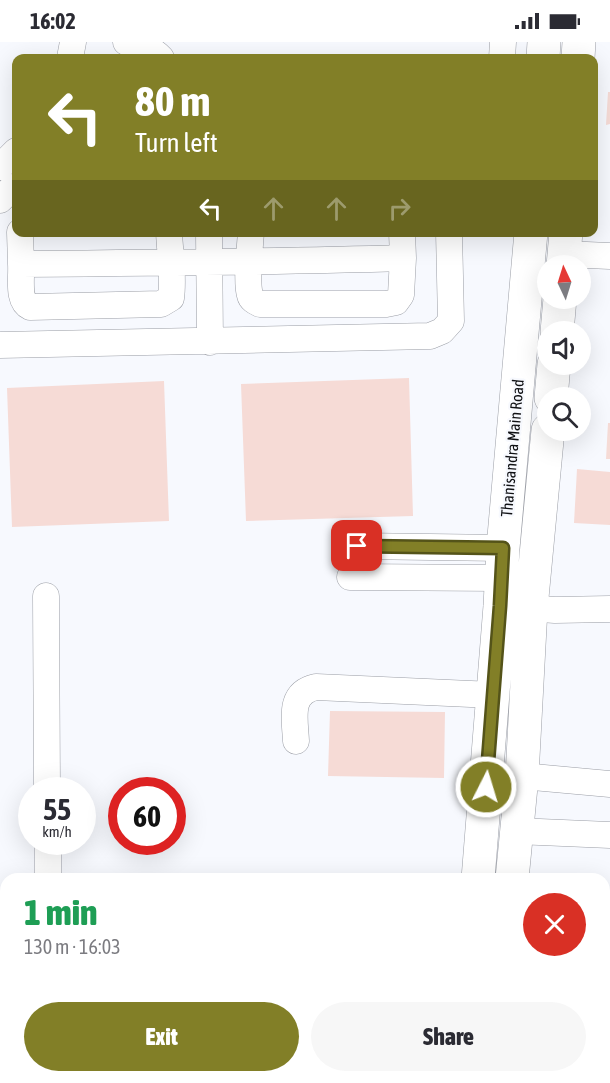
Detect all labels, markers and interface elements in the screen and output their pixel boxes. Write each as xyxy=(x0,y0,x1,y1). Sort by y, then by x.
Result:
text: 16:02 xyxy=(30,8,76,34)
text: 80 m xyxy=(135,77,210,125)
icon: left xyxy=(36,78,114,156)
text: Turn left xyxy=(135,127,218,158)
icon: left xyxy=(194,192,227,225)
icon: ahead xyxy=(257,192,290,225)
icon: ahead xyxy=(320,192,353,225)
icon: right xyxy=(383,192,416,225)
north arrow xyxy=(537,255,591,309)
map controls xyxy=(537,255,591,441)
button: sound xyxy=(537,321,591,375)
street label: Thanisandra Main Road xyxy=(497,378,527,518)
button: search xyxy=(537,387,591,441)
pin xyxy=(331,520,382,571)
icon: arrive xyxy=(340,529,373,562)
position arrow xyxy=(454,755,518,819)
speed limit sign: 60 xyxy=(108,777,186,855)
text: 55 xyxy=(43,792,71,826)
text: km/h xyxy=(42,823,72,840)
text: 1 min xyxy=(24,891,98,933)
button: close xyxy=(523,893,586,956)
text: 130 m · 16:03 xyxy=(24,935,121,958)
button: Exit xyxy=(24,1002,299,1071)
button: Share xyxy=(311,1002,586,1071)

